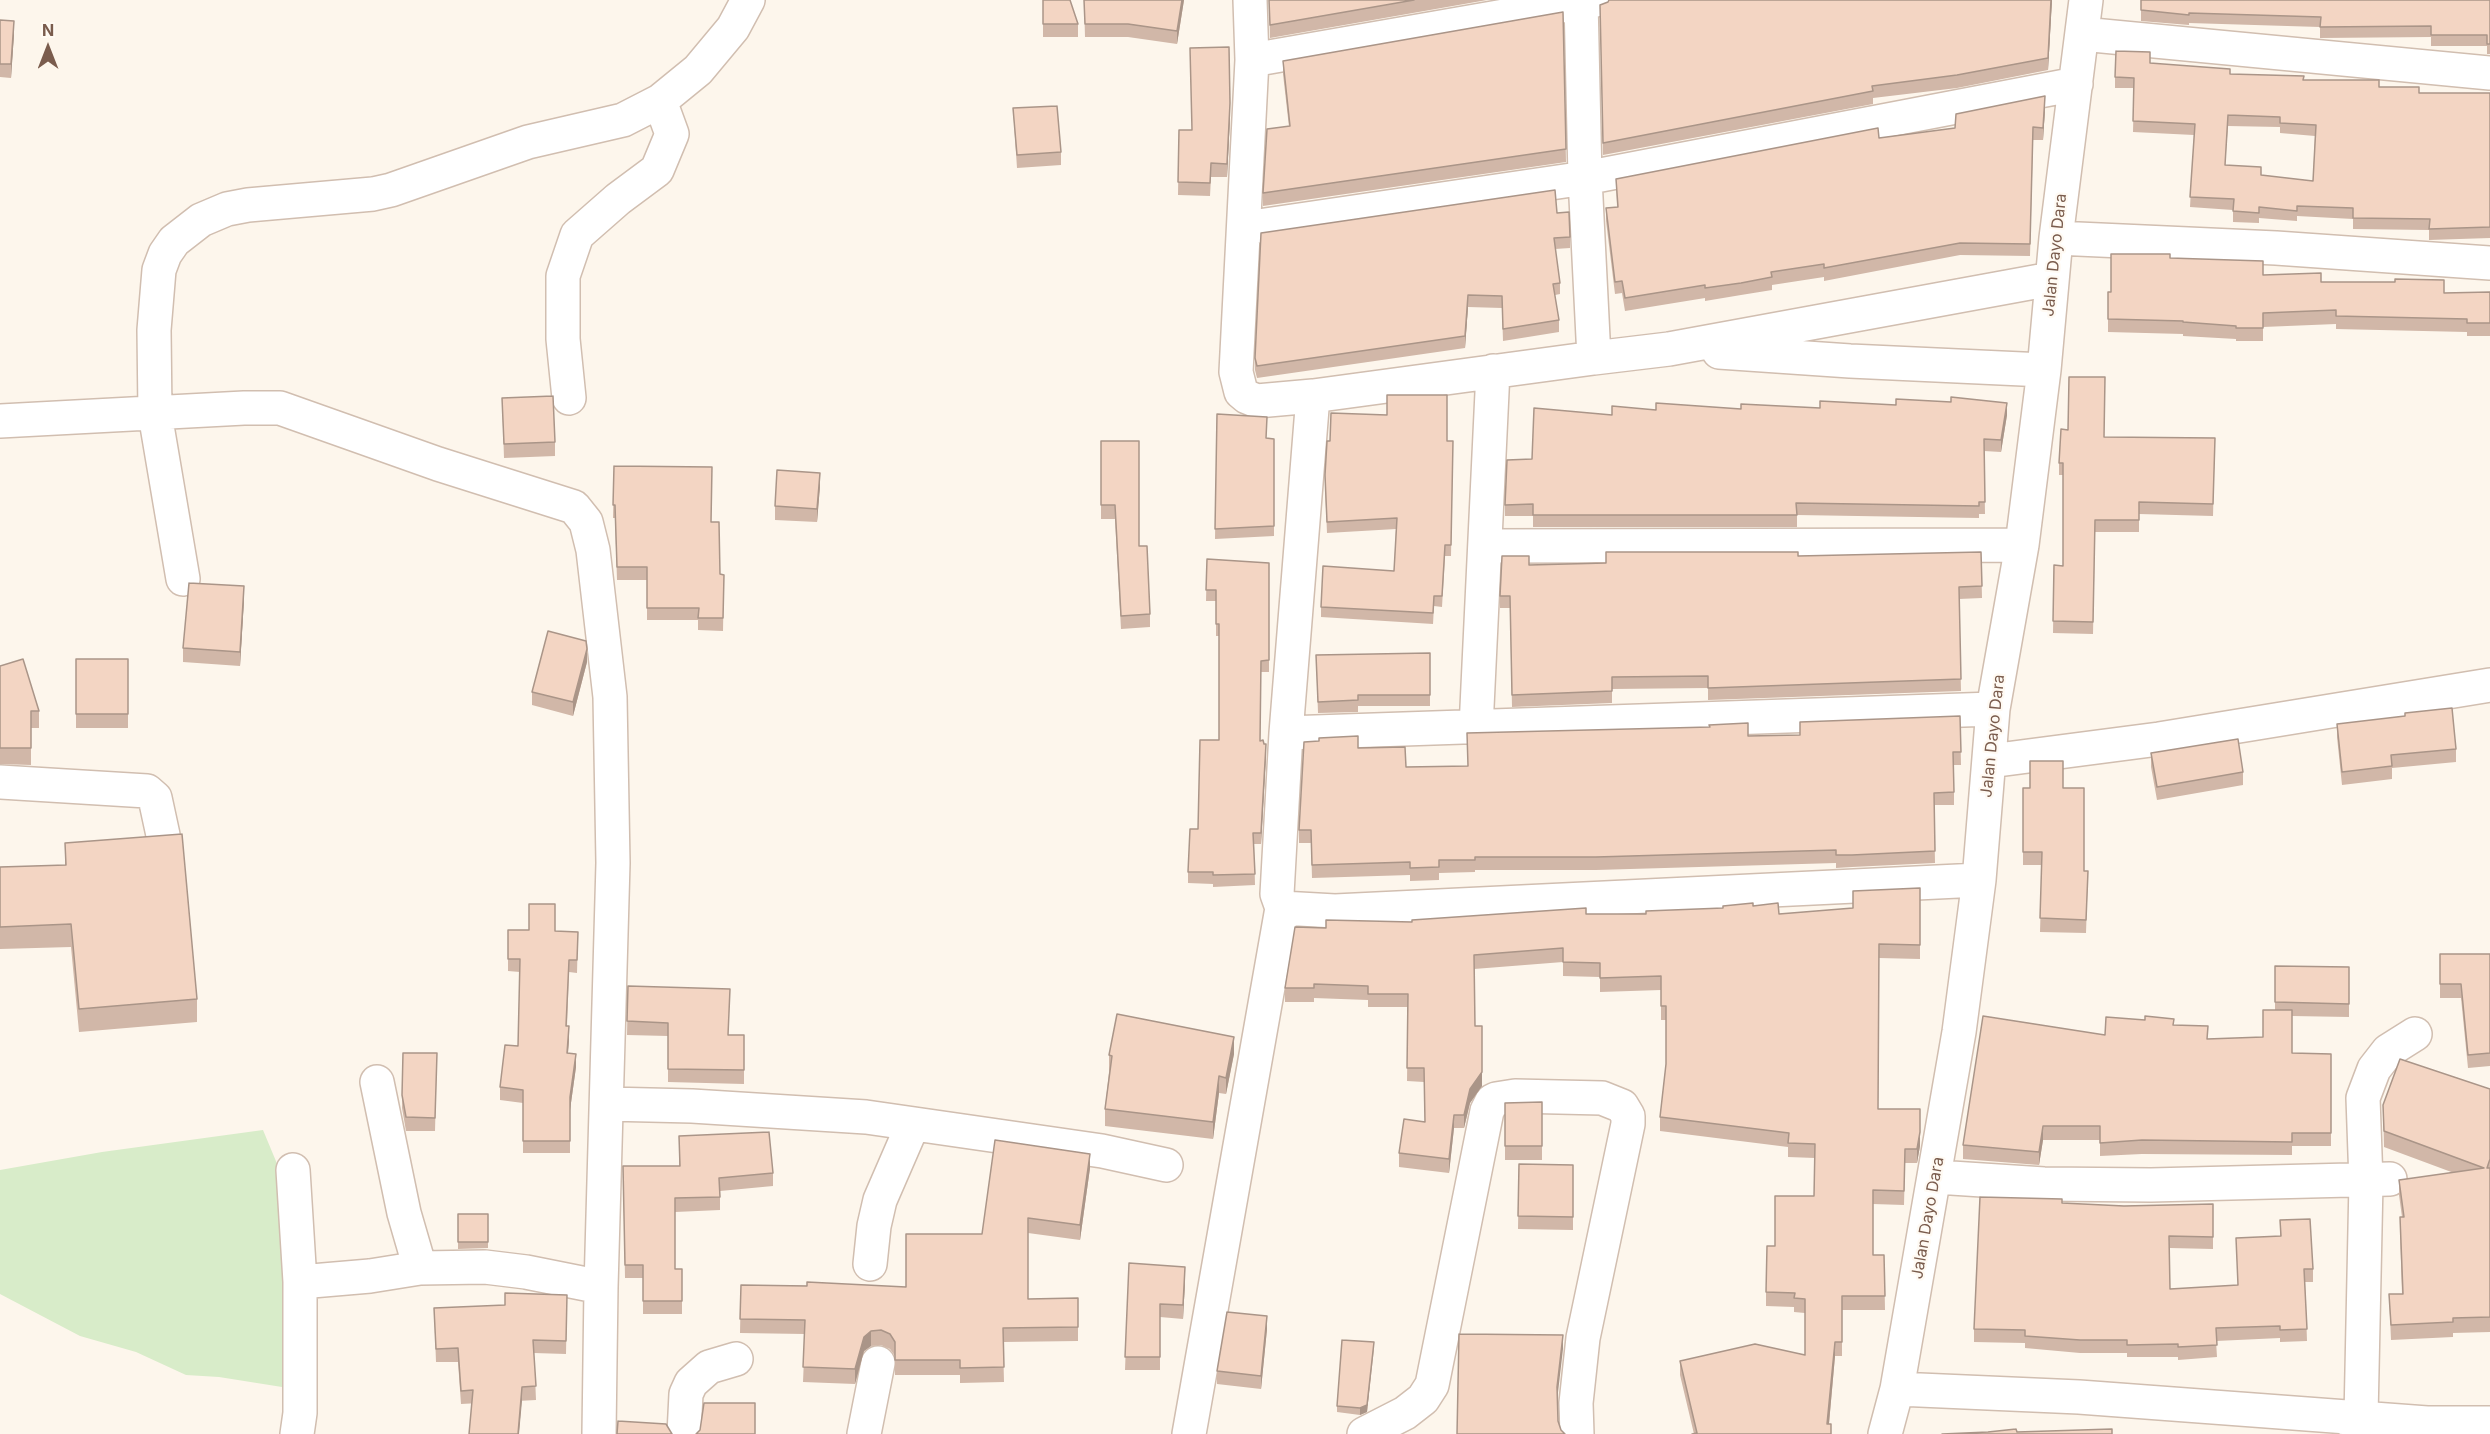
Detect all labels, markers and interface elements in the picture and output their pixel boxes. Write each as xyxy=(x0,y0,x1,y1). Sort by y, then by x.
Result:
north arrow xyxy=(18,18,78,78)
text: N xyxy=(42,20,54,40)
street label: Jalan Dayo Dara xyxy=(2039,193,2071,317)
street label: Jalan Dayo Dara xyxy=(1977,674,2009,798)
street label: Jalan Dayo Dara xyxy=(1908,1156,1948,1280)

